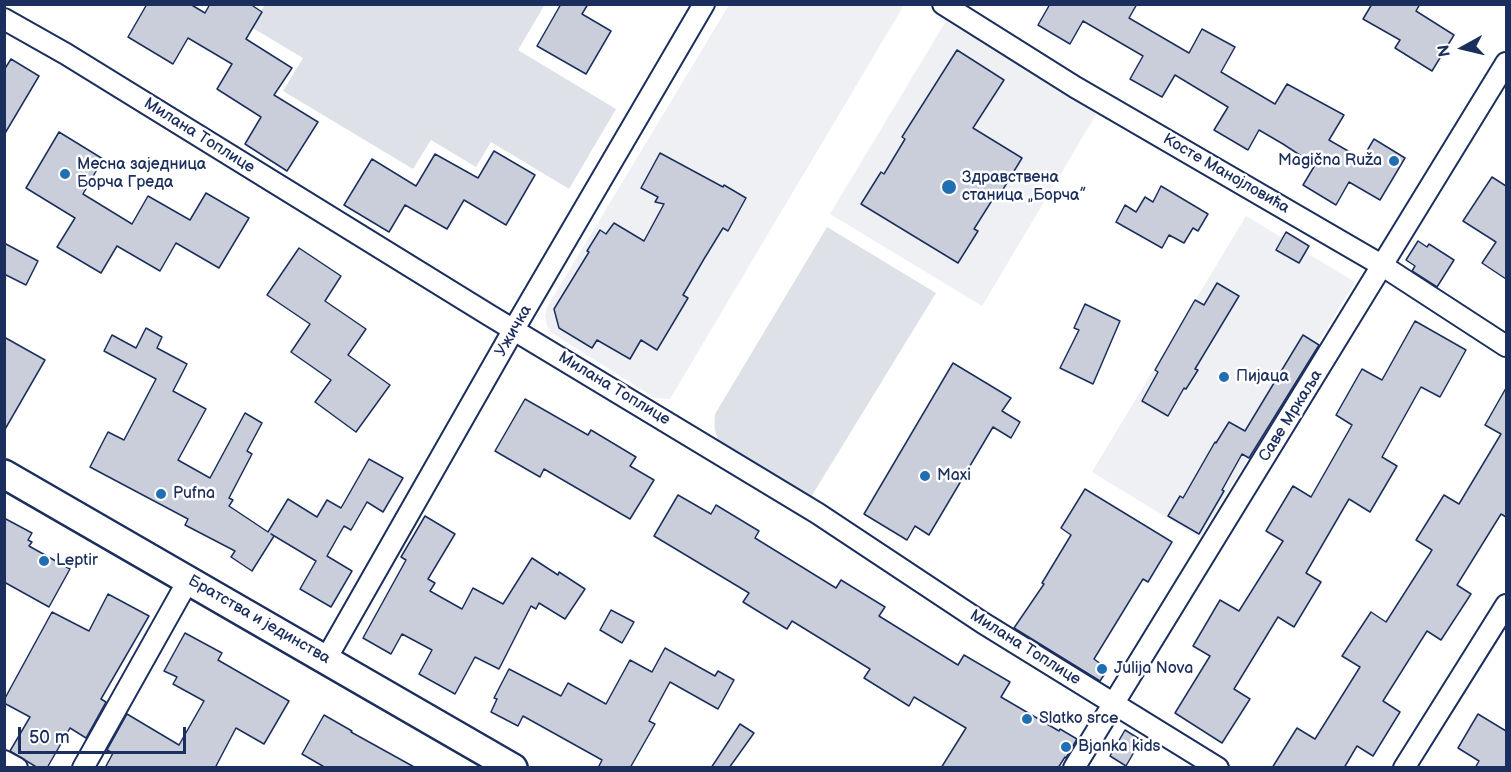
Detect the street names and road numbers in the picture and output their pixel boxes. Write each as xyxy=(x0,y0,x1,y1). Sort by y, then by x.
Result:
street label: Милана Топлице xyxy=(140,94,258,178)
street label: Косте Манојловића xyxy=(1159,130,1293,218)
street label: Ужичка xyxy=(492,302,536,360)
street label: Милана Топлице xyxy=(555,348,673,430)
street label: Саве Мркаља xyxy=(1255,367,1327,465)
street label: Братства и јединства xyxy=(185,571,333,669)
street label: Милана Топлице xyxy=(966,606,1084,690)

